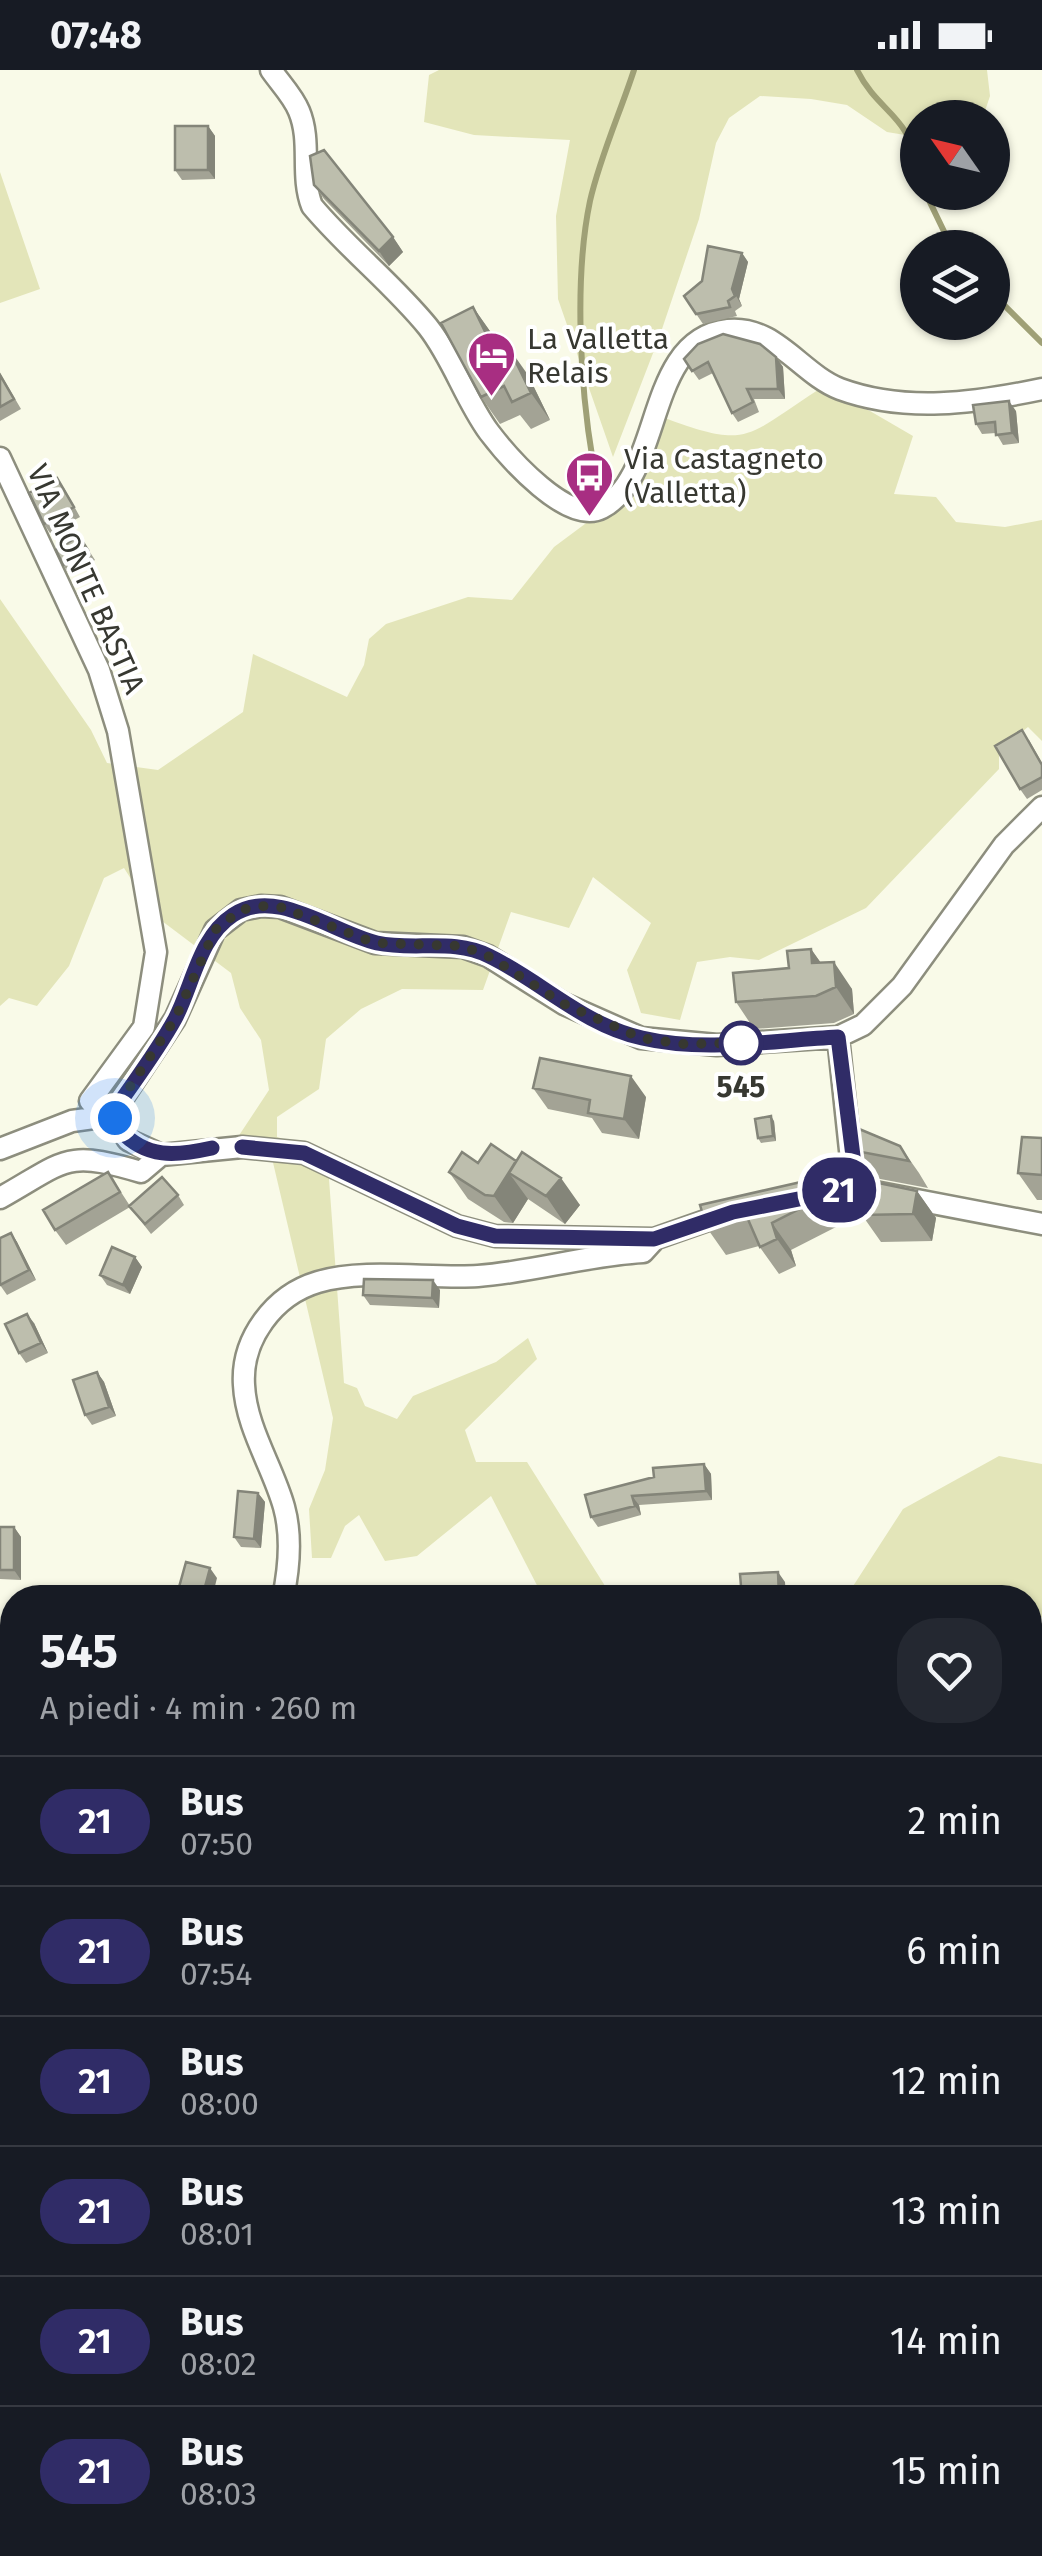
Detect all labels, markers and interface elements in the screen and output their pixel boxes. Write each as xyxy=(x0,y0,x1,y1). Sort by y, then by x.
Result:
text: 07:48 xyxy=(50,12,142,58)
north arrow xyxy=(900,100,1010,210)
map controls xyxy=(900,100,1010,340)
button: layers xyxy=(900,230,1010,340)
place label: La Valletta Relais xyxy=(527,321,669,391)
hotel icon: La Valletta Relais xyxy=(466,330,518,398)
place label: Via Castagneto (Valletta) xyxy=(624,441,824,511)
bus stop icon: Via Castagneto (Valletta) xyxy=(563,450,615,518)
street label: VIA MONTE BASTIA xyxy=(19,459,153,700)
marker: 545 xyxy=(720,1022,762,1064)
place label: 545 xyxy=(717,1069,765,1105)
your location xyxy=(90,1093,140,1143)
line badge: 21 xyxy=(794,1158,884,1222)
text: 21 xyxy=(822,1169,856,1211)
button: heart xyxy=(897,1618,1002,1723)
text: 545 xyxy=(40,1622,118,1680)
text: A piedi · 4 min · 260 m xyxy=(40,1689,357,1727)
text: Bus xyxy=(180,1779,244,1825)
text: 2 min xyxy=(908,1798,1002,1844)
text: 21 xyxy=(78,1800,112,1842)
text: 07:50 xyxy=(180,1825,253,1863)
text: Bus xyxy=(180,1909,244,1955)
text: 6 min xyxy=(906,1928,1002,1974)
text: 21 xyxy=(78,1930,112,1972)
text: 07:54 xyxy=(180,1955,252,1993)
text: Bus xyxy=(180,2039,244,2085)
text: 12 min xyxy=(891,2058,1002,2104)
text: 21 xyxy=(78,2060,112,2102)
text: 08:00 xyxy=(180,2085,259,2123)
text: Bus xyxy=(180,2169,244,2215)
text: 13 min xyxy=(891,2188,1002,2234)
text: 21 xyxy=(78,2190,112,2232)
text: 08:01 xyxy=(180,2215,254,2253)
text: Bus xyxy=(180,2299,244,2345)
text: 14 min xyxy=(890,2318,1002,2364)
text: 21 xyxy=(78,2320,112,2362)
text: 08:02 xyxy=(180,2345,256,2383)
text: Bus xyxy=(180,2429,244,2475)
text: 15 min xyxy=(891,2448,1002,2494)
text: 21 xyxy=(78,2450,112,2492)
text: 08:03 xyxy=(180,2475,257,2513)

